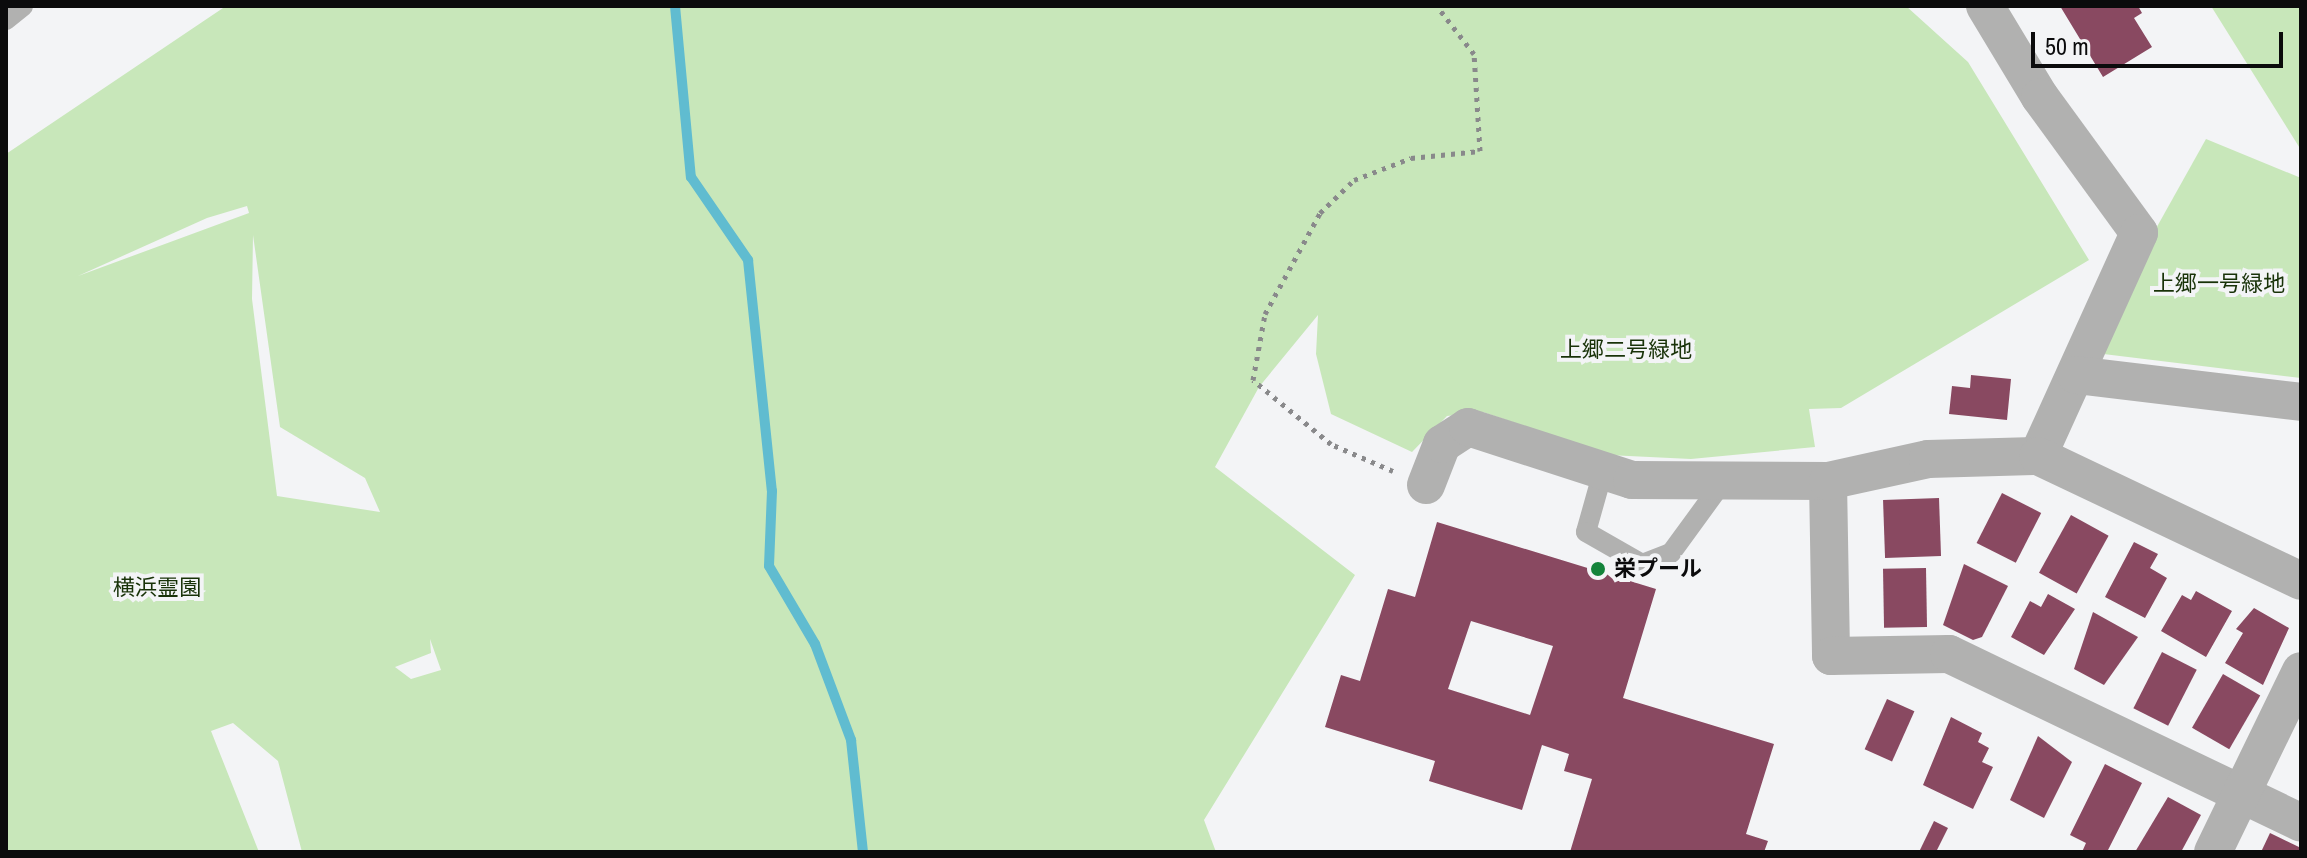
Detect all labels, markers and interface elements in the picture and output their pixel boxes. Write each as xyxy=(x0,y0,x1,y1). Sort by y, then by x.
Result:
scale bar xyxy=(2035,16,2287,66)
text: 50 m xyxy=(2045,30,2089,62)
park label: 上郷一号緑地 xyxy=(2153,271,2285,297)
park label: 上郷二号緑地 xyxy=(1560,337,1692,363)
place label: 栄プール xyxy=(1614,556,1702,582)
marker: 栄プール xyxy=(1589,560,1607,578)
park label: 横浜霊園 xyxy=(113,575,201,601)

